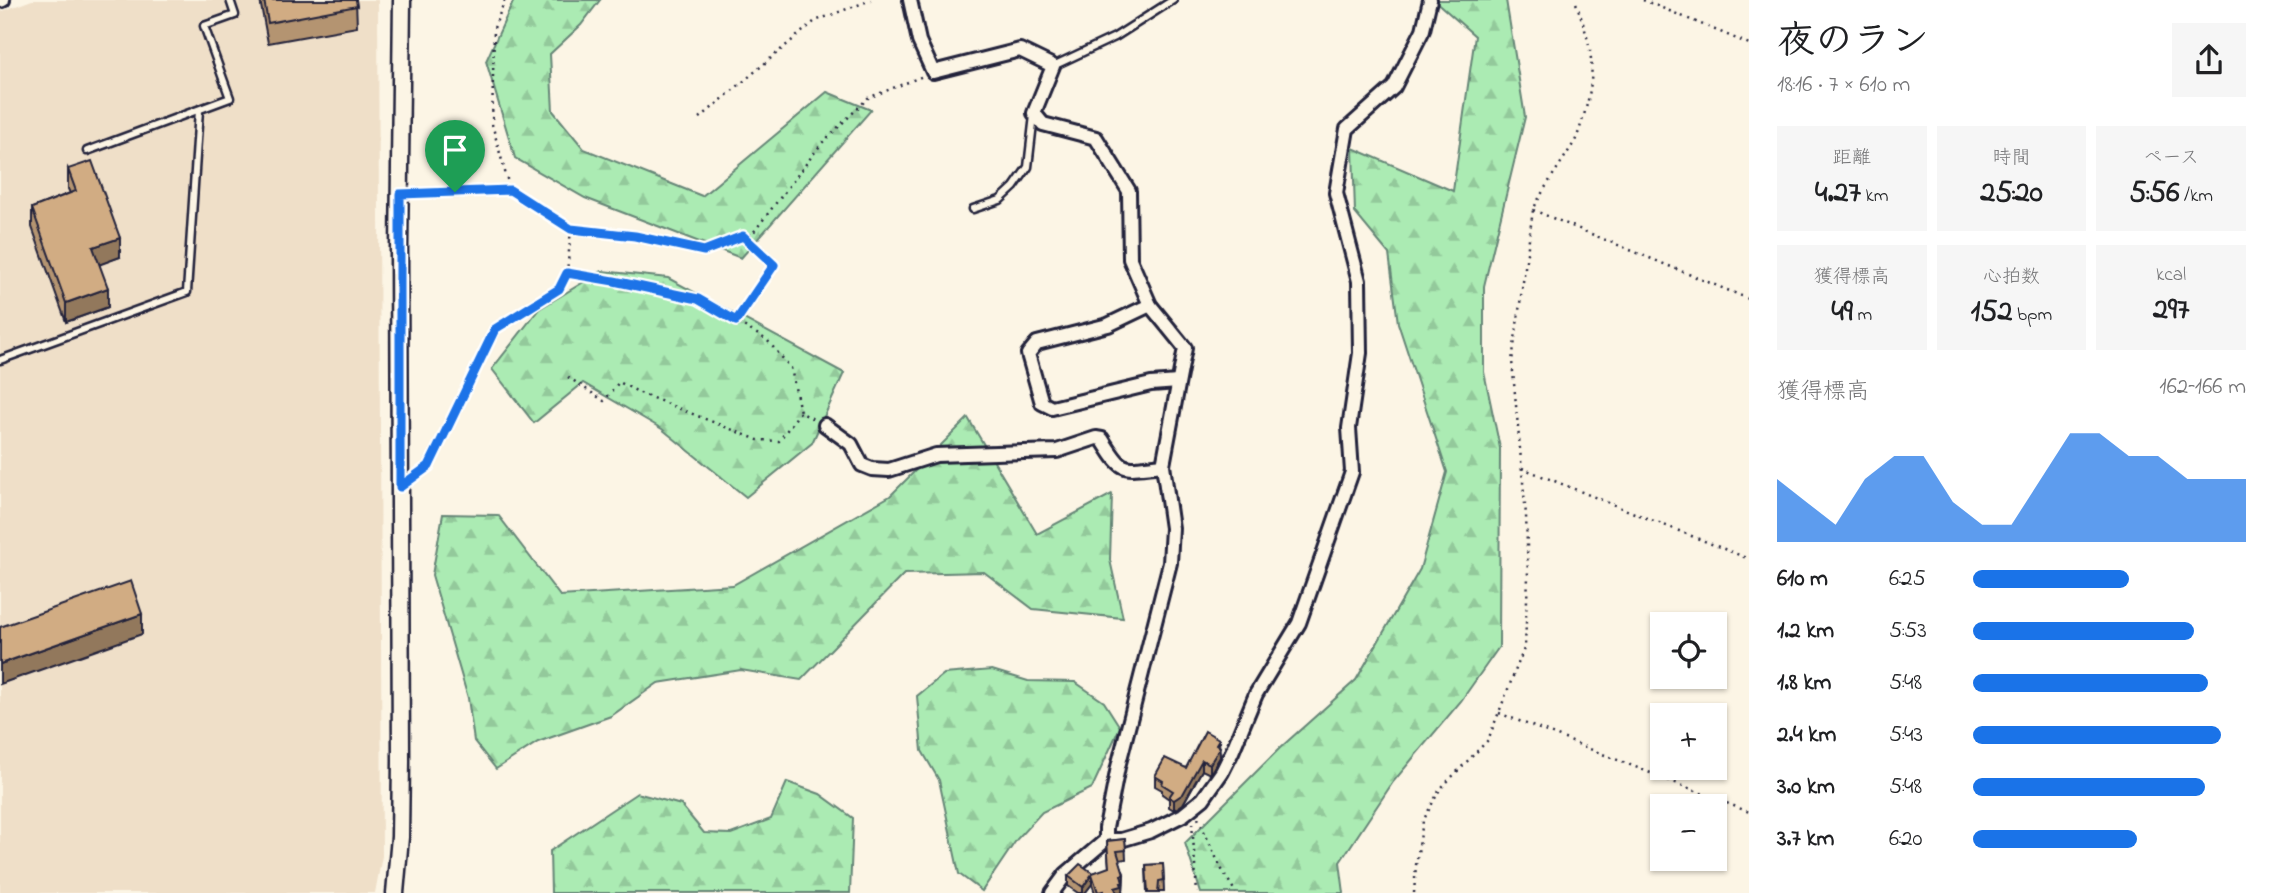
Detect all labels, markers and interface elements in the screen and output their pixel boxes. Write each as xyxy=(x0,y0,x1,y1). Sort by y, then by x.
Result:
text: 夜のラン xyxy=(1777,15,1929,71)
button: share xyxy=(2172,23,2246,97)
text: 18:16 · 7 × 610 m xyxy=(1777,69,1910,102)
pin xyxy=(425,120,485,192)
icon: arrive xyxy=(436,131,474,169)
text: 距離 xyxy=(1833,145,1871,172)
text: 時間 xyxy=(1992,145,2031,172)
text: ペース xyxy=(2143,145,2199,172)
text: 4.27 xyxy=(1815,172,1861,216)
text: 25:20 xyxy=(1980,172,2043,216)
text: 5:56 xyxy=(2129,172,2179,216)
text: km xyxy=(1861,183,1889,210)
text: /km xyxy=(2179,183,2213,210)
text: kcal xyxy=(2156,262,2186,289)
text: 獲得標高 xyxy=(1814,264,1890,291)
text: 心拍数 xyxy=(1983,264,2040,291)
text: 297 xyxy=(2153,289,2189,333)
text: 49 xyxy=(1831,291,1853,335)
text: 152 xyxy=(1971,291,2012,335)
text: m xyxy=(1853,302,1872,329)
text: bpm xyxy=(2012,302,2052,329)
text: 162–166 m xyxy=(2159,371,2246,404)
text: 獲得標高 xyxy=(1777,376,1869,409)
text: 610 m xyxy=(1777,563,1828,596)
text: 6:25 xyxy=(1889,563,1926,596)
map controls xyxy=(1650,612,1727,871)
button: locate xyxy=(1650,612,1727,689)
text: 1.2 km xyxy=(1777,615,1834,648)
text: 5:53 xyxy=(1889,615,1927,648)
text: 1.8 km xyxy=(1777,667,1831,700)
text: 5:48 xyxy=(1889,667,1922,700)
button: + xyxy=(1650,703,1727,780)
text: 2.4 km xyxy=(1777,719,1836,752)
text: 5:43 xyxy=(1889,719,1923,752)
text: 3.0 km xyxy=(1777,771,1835,804)
text: 5:48 xyxy=(1889,771,1922,804)
button: − xyxy=(1650,794,1727,871)
text: 3.7 km xyxy=(1777,823,1834,856)
text: 6:20 xyxy=(1889,823,1922,856)

